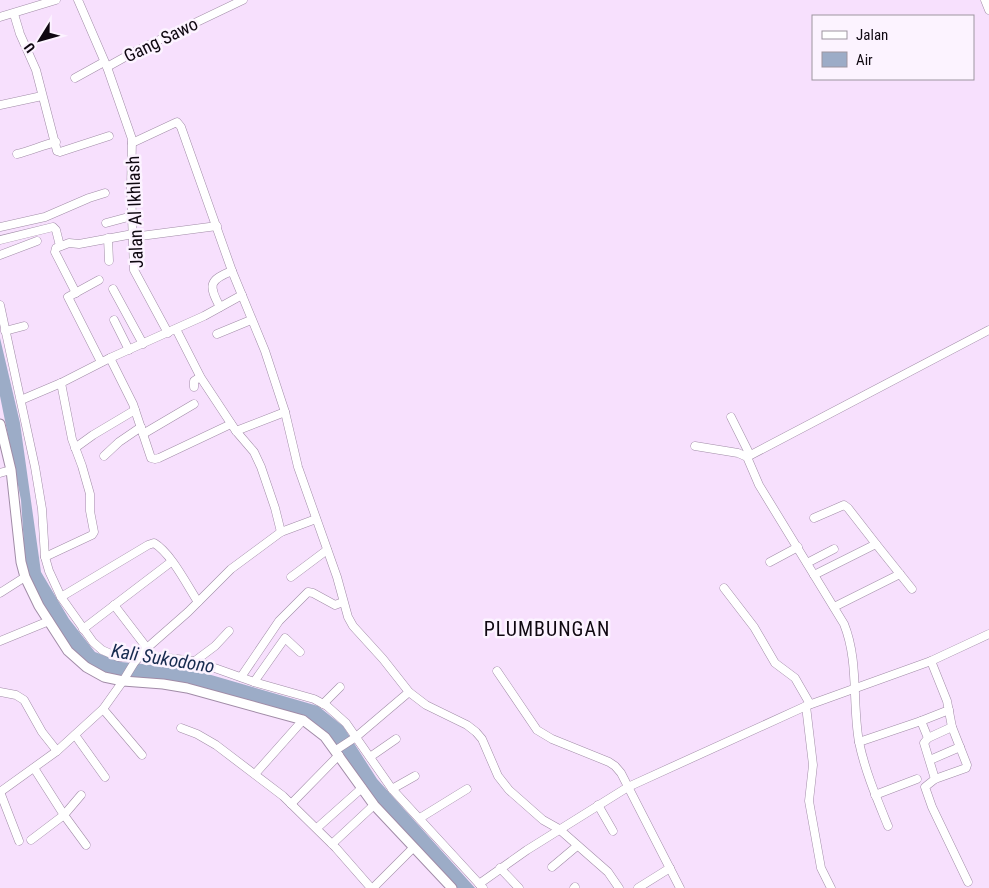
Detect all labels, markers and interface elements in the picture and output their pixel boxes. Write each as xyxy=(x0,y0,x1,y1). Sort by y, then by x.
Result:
street label: Gang Sawo xyxy=(120,13,201,66)
north arrow xyxy=(15,15,65,65)
legend xyxy=(812,15,974,80)
text: Jalan xyxy=(856,26,888,44)
text: U xyxy=(21,40,38,56)
text: Air xyxy=(856,51,873,69)
street label: Jalan Al Ikhlash xyxy=(122,155,147,269)
district label: PLUMBUNGAN xyxy=(484,617,610,641)
water label: Kali Sukodono xyxy=(110,639,216,678)

